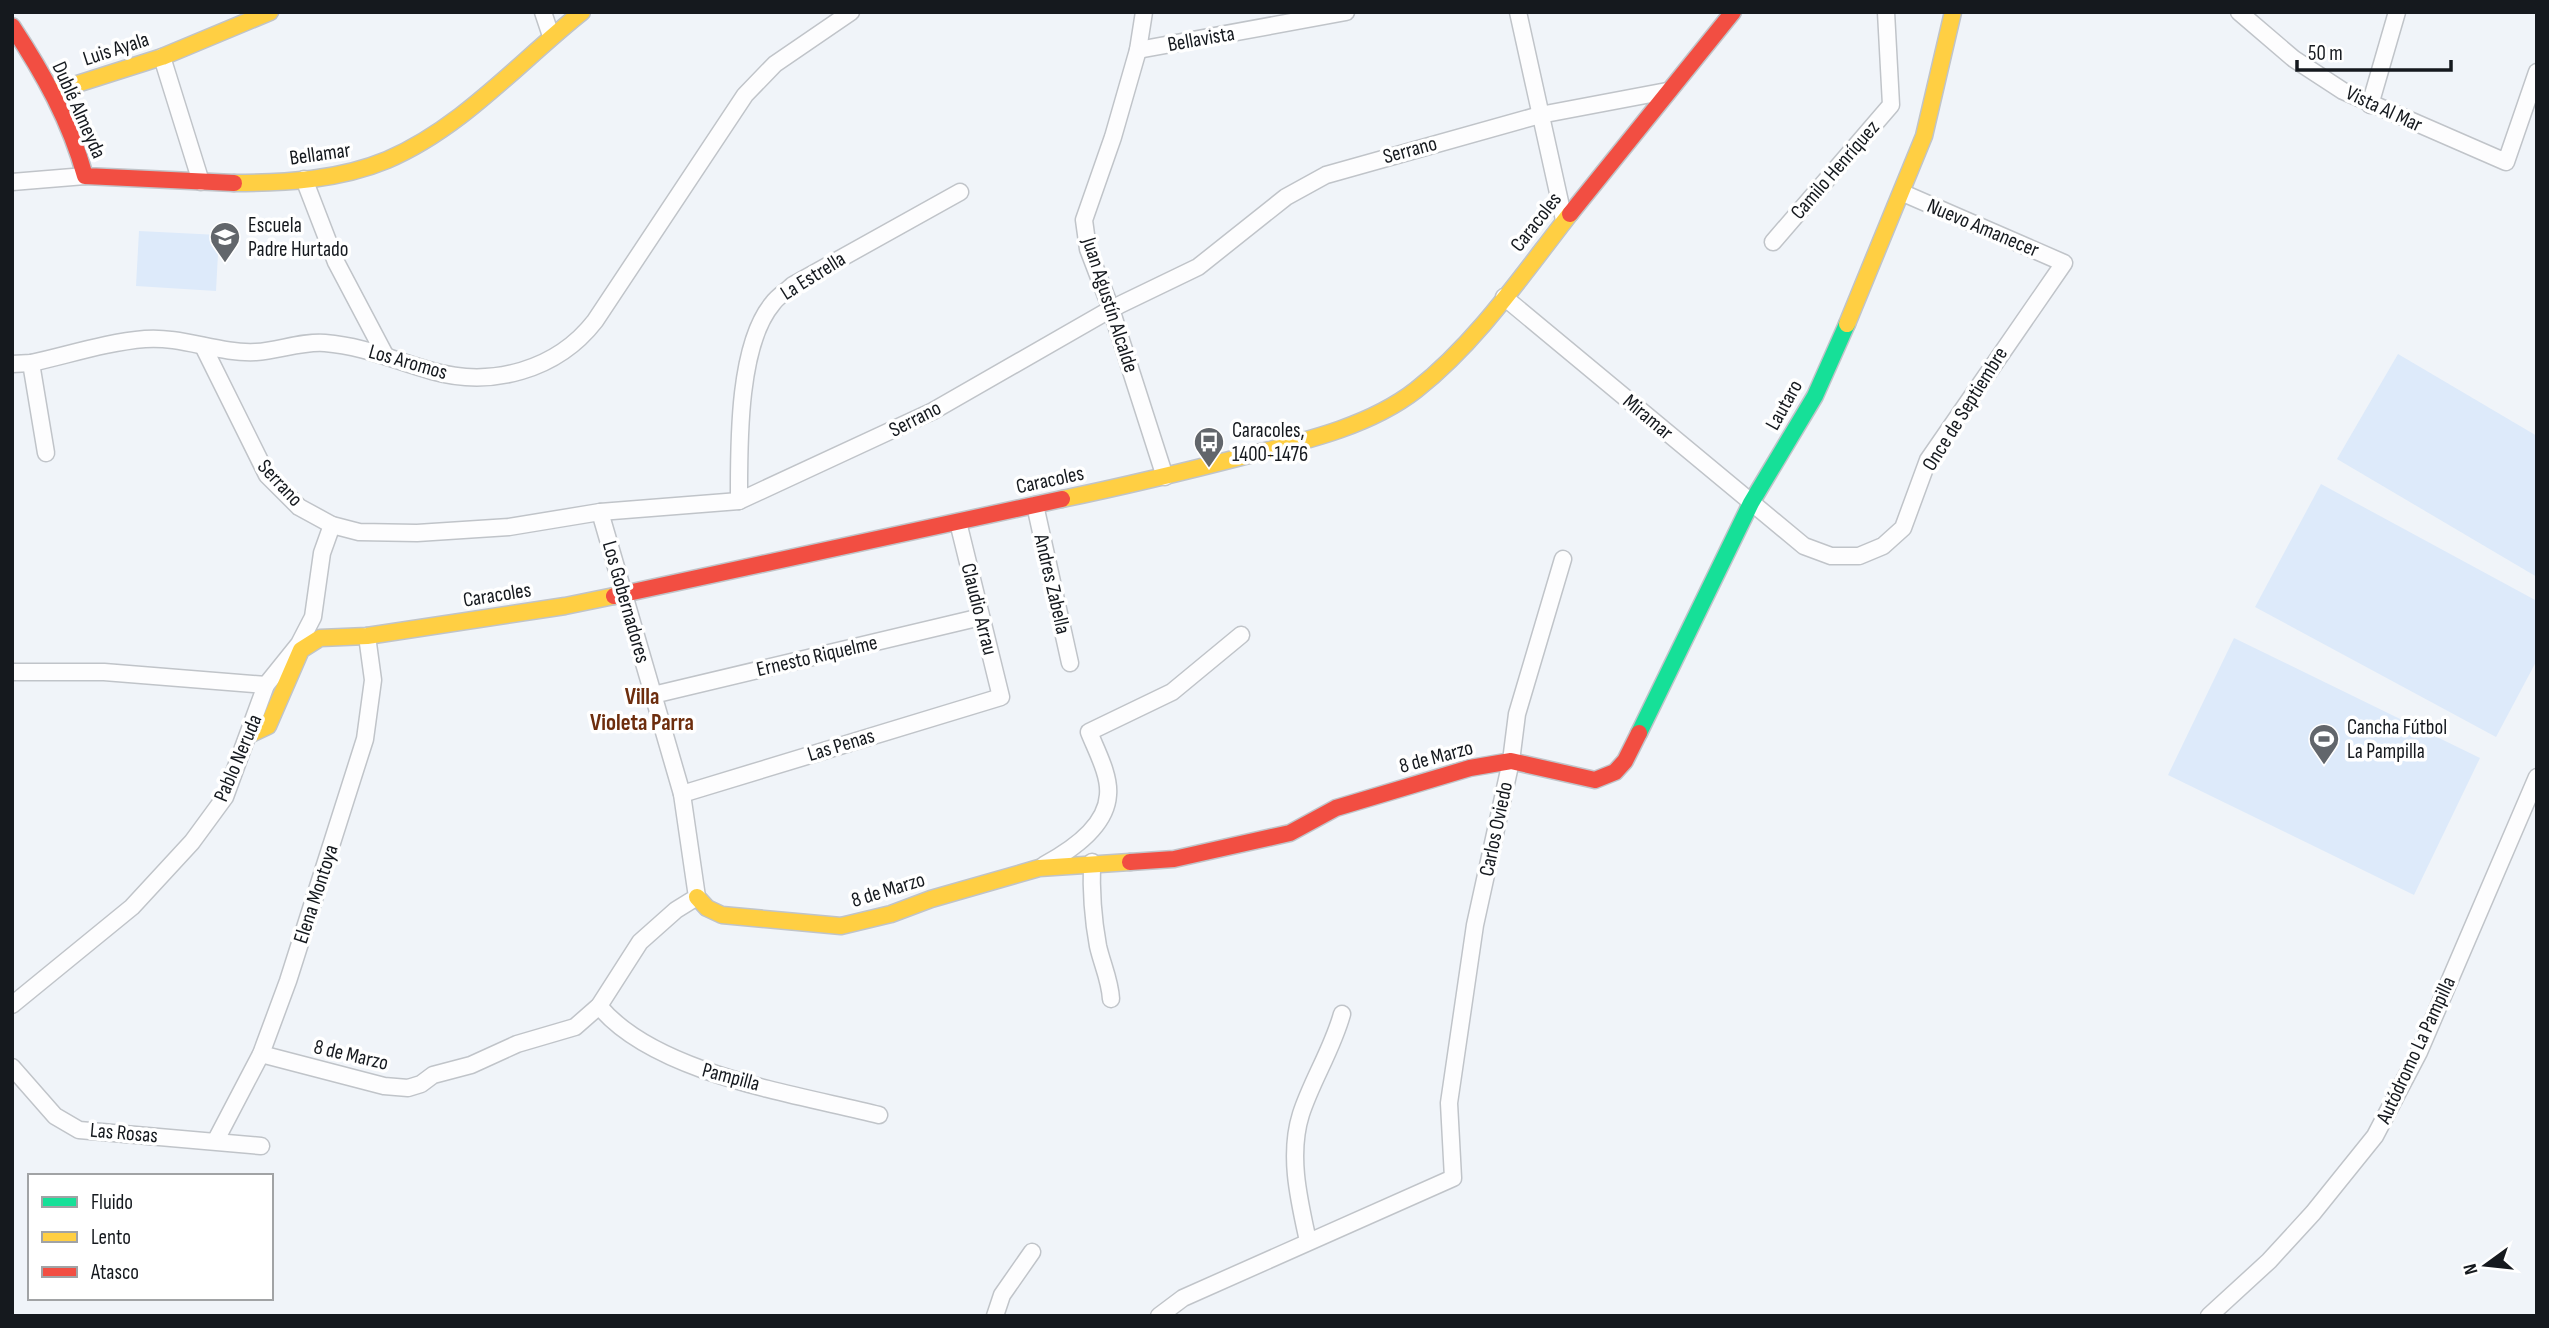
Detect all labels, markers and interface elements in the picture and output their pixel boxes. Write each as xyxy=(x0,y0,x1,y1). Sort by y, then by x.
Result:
street label: Bellavista xyxy=(1166,21,1236,57)
street label: Luis Ayala xyxy=(80,27,152,71)
scale bar xyxy=(2297,28,2451,72)
text: 50 m xyxy=(2308,41,2343,66)
street label: Dublé Almeyda xyxy=(47,58,111,162)
street label: Vista Al Mar xyxy=(2342,80,2426,138)
street label: Camilo Henríquez xyxy=(1785,115,1885,225)
street label: Serrano xyxy=(1380,131,1440,169)
street label: Bellamar xyxy=(288,137,352,171)
street label: Caracoles xyxy=(1505,187,1567,257)
street label: Nuevo Amanecer xyxy=(1923,193,2043,263)
place label: Escuela Padre Hurtado xyxy=(248,213,349,262)
school or university icon: Escuela Padre Hurtado xyxy=(208,220,242,264)
street label: Juan Agustín Alcalde xyxy=(1076,233,1144,376)
street label: La Estrella xyxy=(776,246,850,306)
street label: Los Aromos xyxy=(366,339,450,385)
street label: Once de Septiembre xyxy=(1917,343,2013,475)
street label: Lautaro xyxy=(1760,376,1808,434)
street label: Miramar xyxy=(1618,389,1678,445)
street label: Serrano xyxy=(885,395,945,443)
place label: Caracoles, 1400-1476 xyxy=(1232,418,1308,467)
bus stop icon: Caracoles, 1400-1476 xyxy=(1192,425,1226,469)
street label: Serrano xyxy=(252,454,308,512)
street label: Caracoles xyxy=(1014,461,1086,499)
street label: Andres Zabella xyxy=(1028,531,1076,636)
street label: Los Gobernadores xyxy=(597,538,655,666)
street label: Claudio Arrau xyxy=(956,561,1002,657)
street label: Caracoles xyxy=(461,577,533,613)
street label: Ernesto Riquelme xyxy=(754,630,880,682)
district label: Villa Violeta Parra xyxy=(590,683,694,737)
street label: Pablo Neruda xyxy=(208,711,268,805)
place label: Cancha Fútbol La Pampilla xyxy=(2347,715,2447,764)
sports icon: Cancha Fútbol La Pampilla xyxy=(2307,722,2341,766)
street label: Las Penas xyxy=(805,723,877,767)
street label: 8 de Marzo xyxy=(1396,735,1476,779)
street label: Carlos Oviedo xyxy=(1474,780,1518,878)
street label: Elena Montoya xyxy=(288,841,344,947)
street label: 8 de Marzo xyxy=(848,867,928,913)
street label: Autódromo La Pampilla xyxy=(2371,973,2461,1128)
street label: 8 de Marzo xyxy=(311,1034,391,1076)
street label: Pampilla xyxy=(699,1057,763,1097)
street label: Las Rosas xyxy=(89,1118,159,1148)
legend xyxy=(28,1174,273,1300)
text: Fluido xyxy=(91,1190,133,1215)
text: Lento xyxy=(91,1225,131,1250)
north arrow xyxy=(2451,1230,2521,1300)
text: Atasco xyxy=(90,1260,139,1285)
text: N xyxy=(2459,1261,2483,1277)

